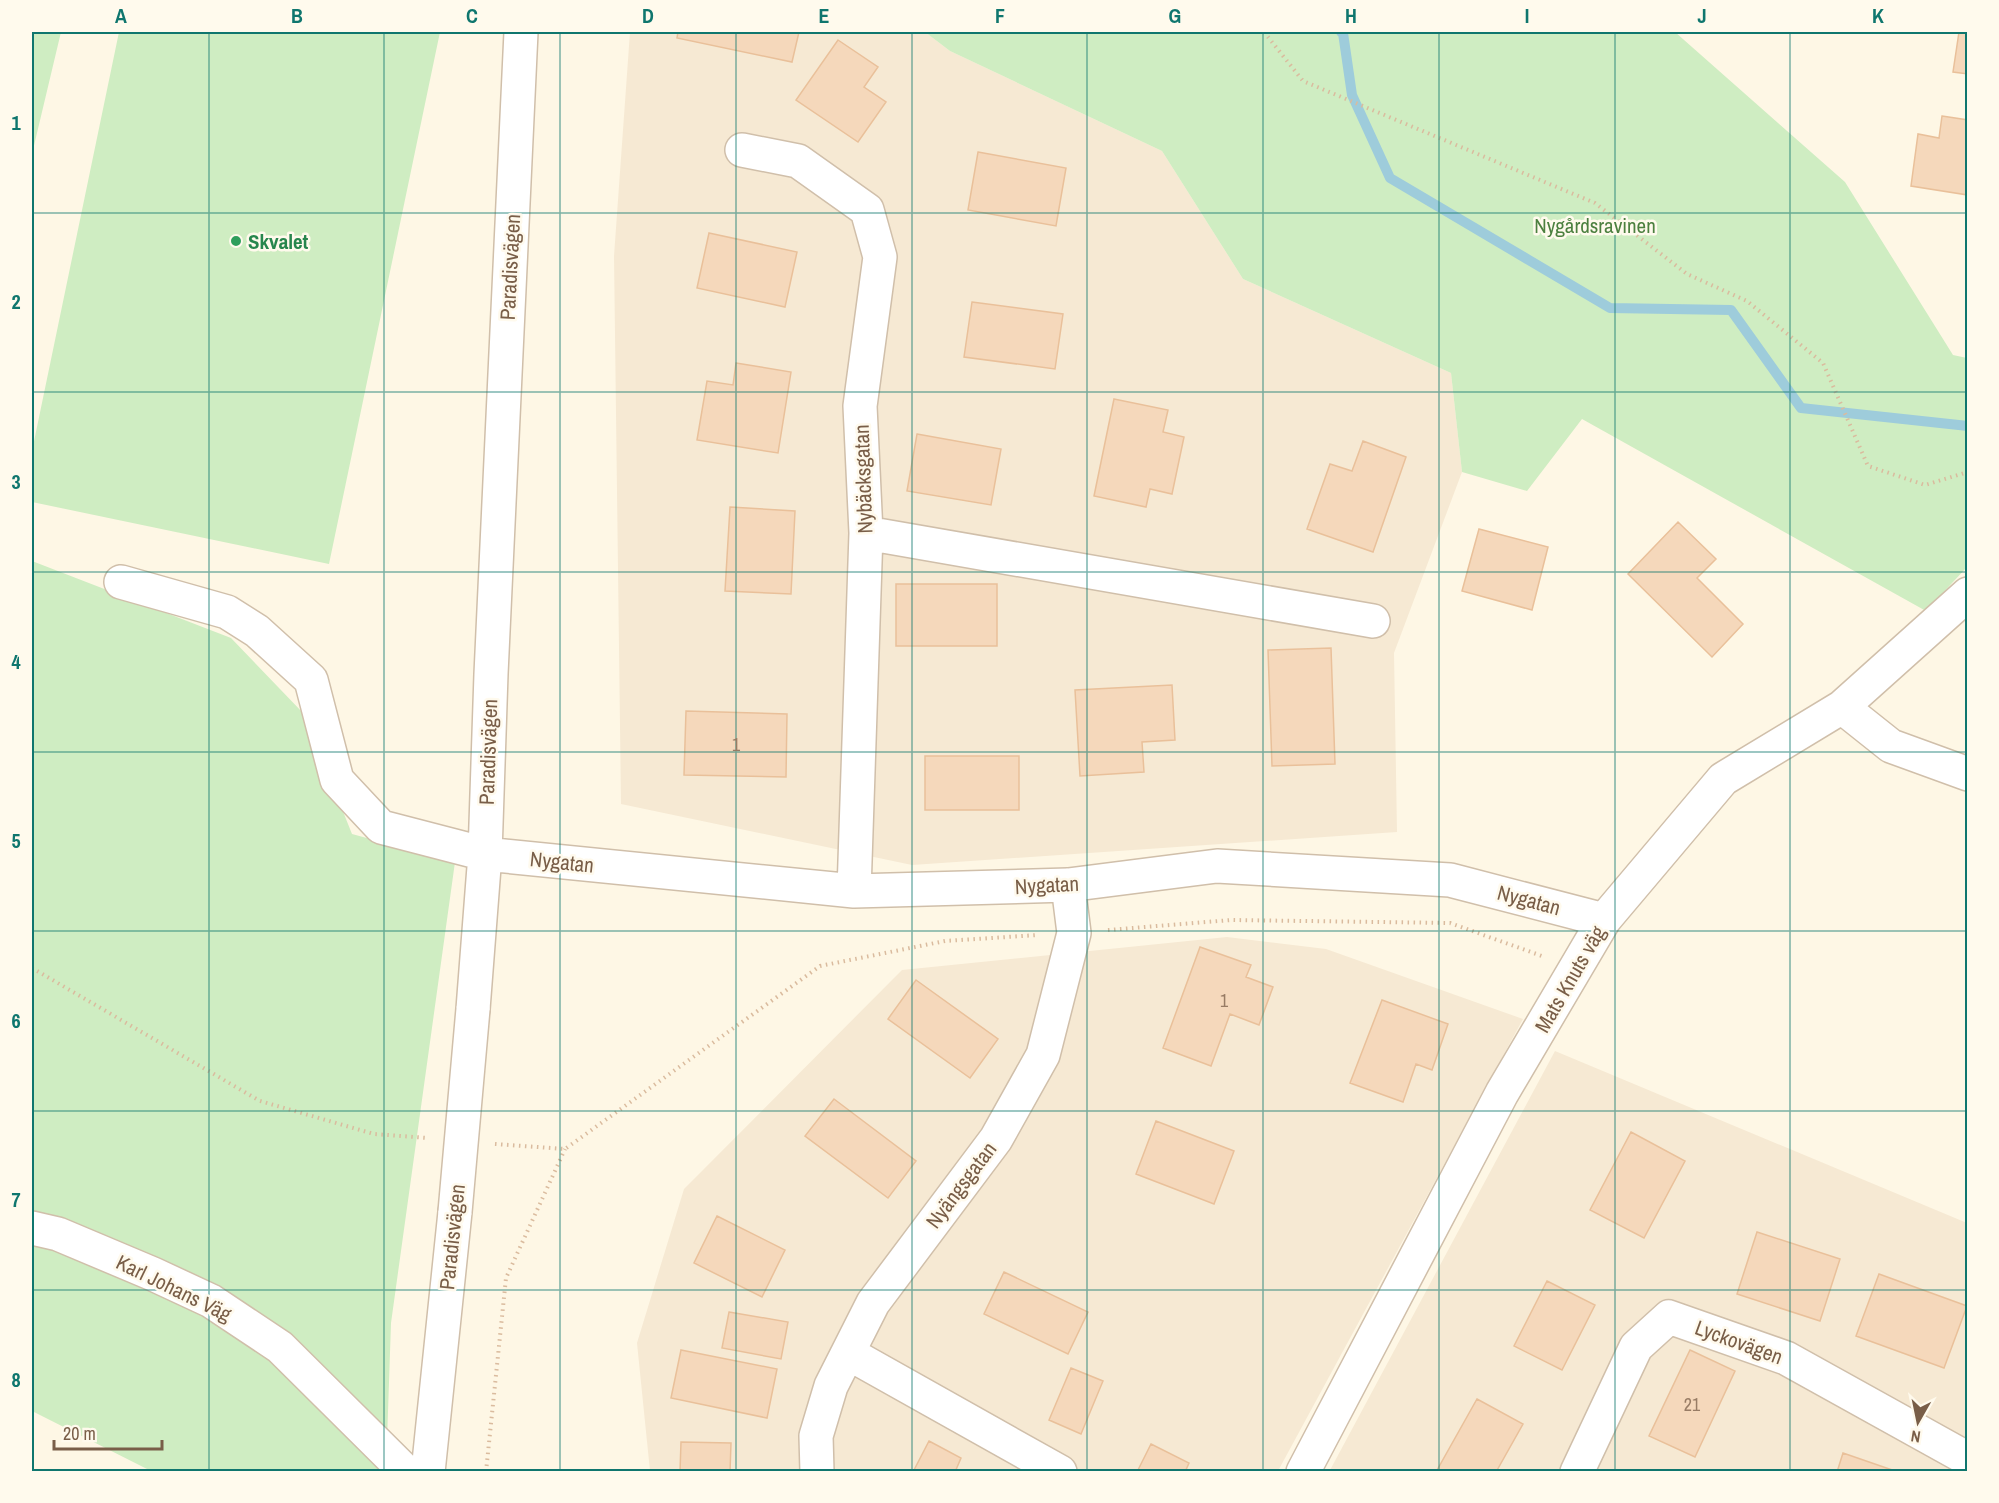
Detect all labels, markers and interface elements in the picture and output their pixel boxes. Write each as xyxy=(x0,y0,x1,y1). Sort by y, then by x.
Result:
text: A xyxy=(115,2,127,29)
text: B xyxy=(291,2,303,29)
text: C xyxy=(466,2,478,29)
text: D xyxy=(642,2,654,29)
text: E xyxy=(819,2,830,29)
text: F xyxy=(995,2,1005,29)
text: G xyxy=(1169,2,1181,29)
text: H xyxy=(1345,2,1357,29)
text: I xyxy=(1525,2,1529,29)
text: J xyxy=(1697,2,1707,29)
text: K xyxy=(1872,2,1884,29)
text: 1 xyxy=(11,109,21,136)
park label: Nygårdsravinen xyxy=(1534,211,1656,240)
street label: Paradisvägen xyxy=(493,213,527,321)
place label: Skvalet xyxy=(248,227,309,256)
marker: Skvalet xyxy=(229,234,243,248)
text: 2 xyxy=(11,288,21,315)
street label: Nybäcksgatan xyxy=(847,424,879,534)
text: 3 xyxy=(11,468,21,495)
text: 4 xyxy=(11,648,21,675)
street label: Paradisvägen xyxy=(472,698,504,806)
house number: 1 xyxy=(732,732,741,757)
text: 5 xyxy=(11,827,21,854)
street label: Nygatan xyxy=(529,844,595,880)
street label: Nygatan xyxy=(1014,869,1080,901)
street label: Nygatan xyxy=(1494,878,1564,922)
street label: Mats Knuts väg xyxy=(1528,920,1612,1038)
house number: 1 xyxy=(1220,988,1229,1013)
text: 6 xyxy=(11,1007,21,1034)
street label: Nyängsgatan xyxy=(919,1136,1003,1234)
street label: Paradisvägen xyxy=(432,1183,472,1291)
text: 7 xyxy=(11,1186,21,1213)
street label: Karl Johans Väg xyxy=(111,1248,237,1329)
street label: Lyckovägen xyxy=(1691,1313,1787,1371)
text: 8 xyxy=(11,1366,21,1393)
house number: 21 xyxy=(1684,1392,1701,1417)
north arrow xyxy=(1888,1392,1948,1452)
scale bar xyxy=(54,1413,162,1451)
text: 20 m xyxy=(63,1421,96,1446)
text: N xyxy=(1909,1425,1922,1448)

